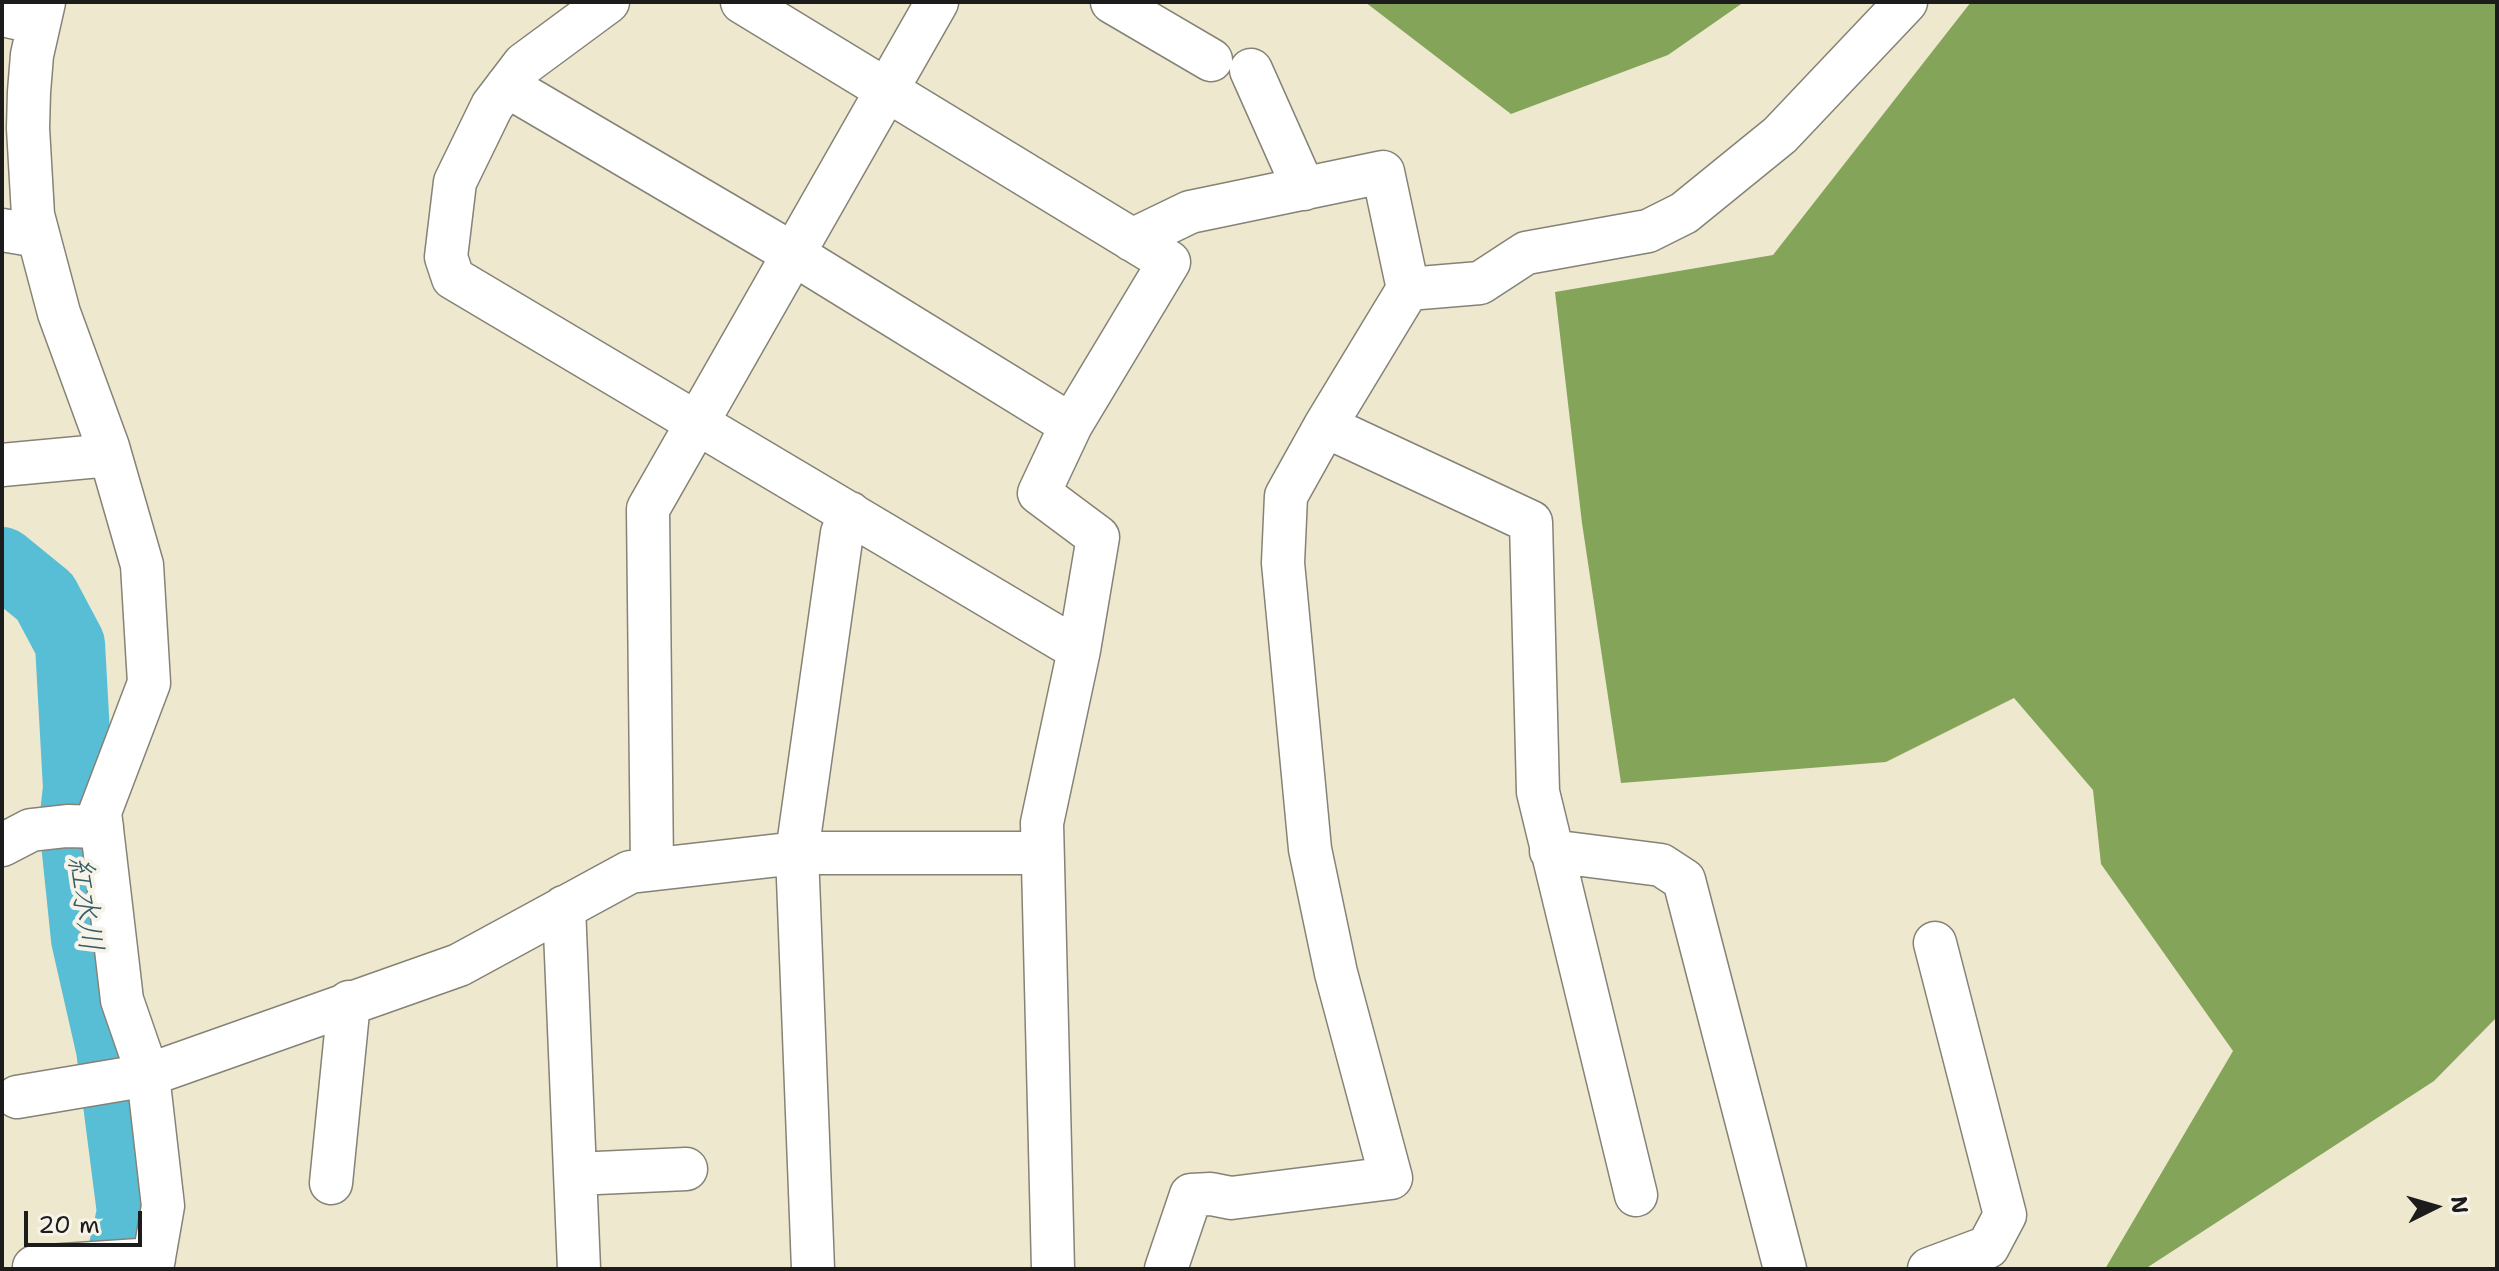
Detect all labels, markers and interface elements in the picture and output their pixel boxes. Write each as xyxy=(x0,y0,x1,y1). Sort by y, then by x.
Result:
water label: 紅水川 xyxy=(59,854,109,954)
north arrow xyxy=(2395,1167,2475,1247)
scale bar xyxy=(28,1195,146,1245)
text: N xyxy=(2444,1195,2475,1215)
text: 20 m xyxy=(38,1209,100,1241)

